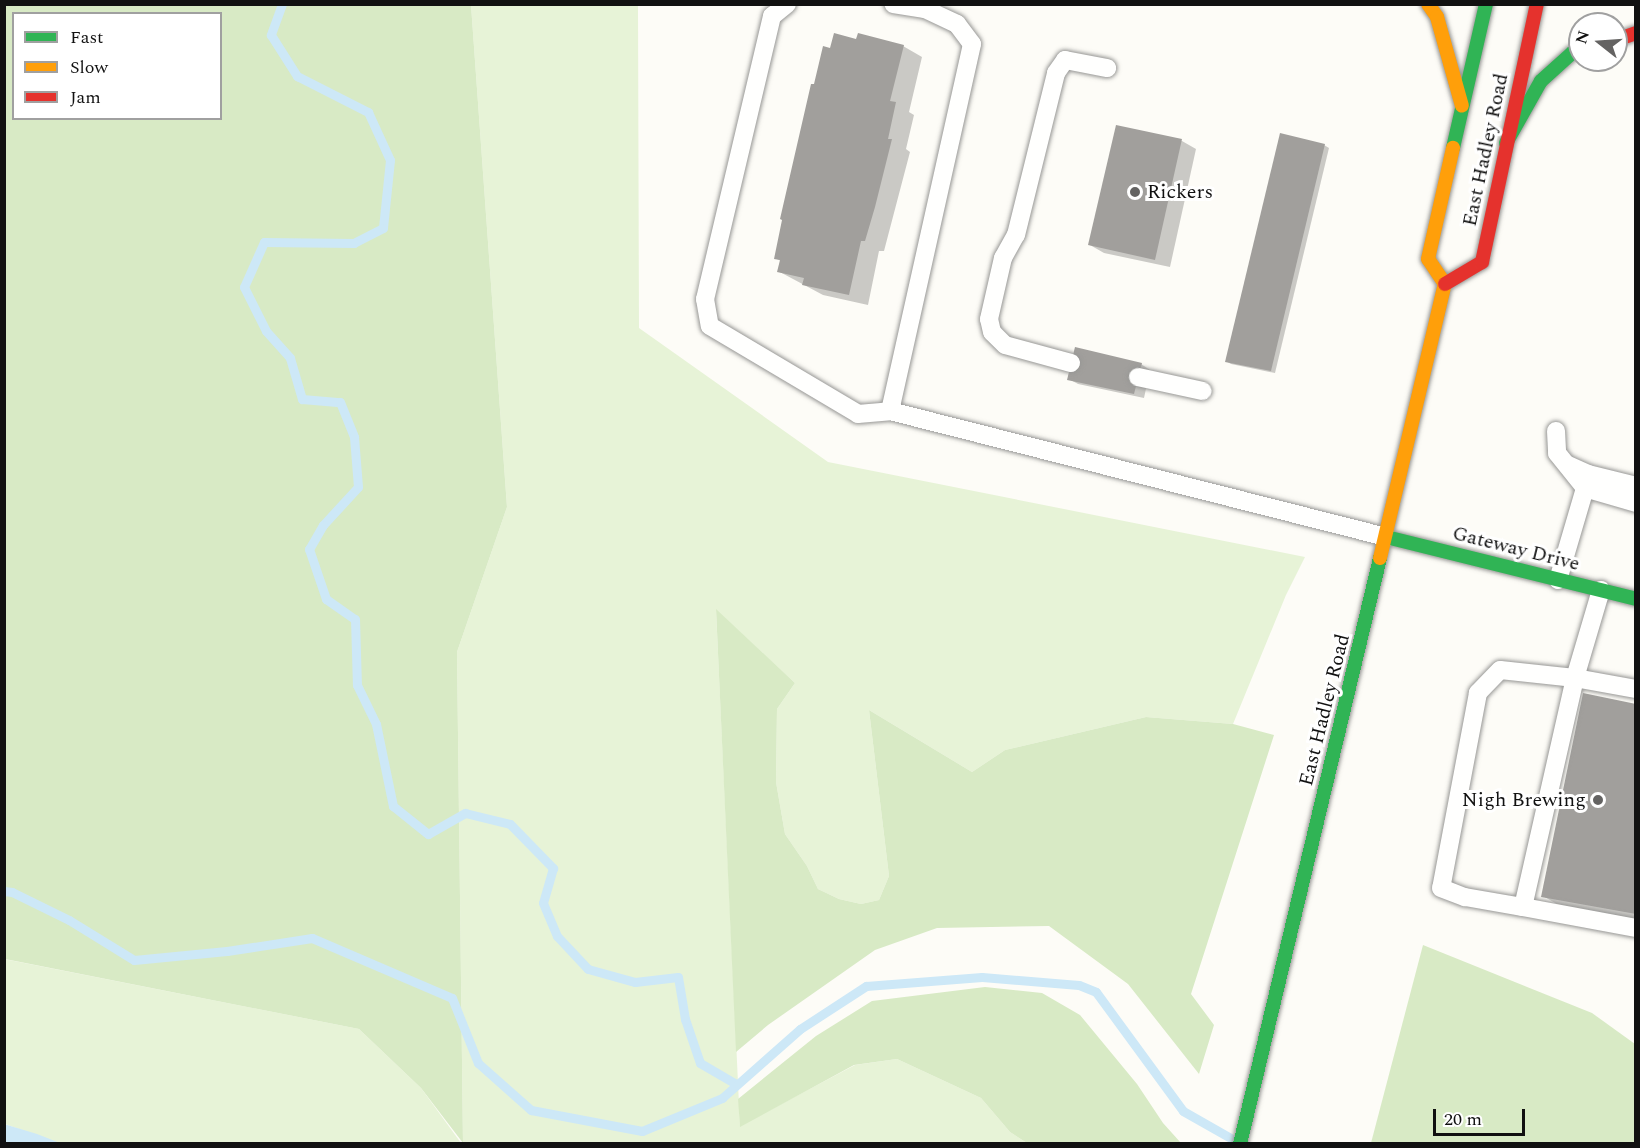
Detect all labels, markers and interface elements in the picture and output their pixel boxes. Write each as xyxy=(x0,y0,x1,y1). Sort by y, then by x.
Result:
legend xyxy=(12,12,222,120)
north arrow xyxy=(1568,12,1628,72)
text: Fast xyxy=(70,24,103,51)
text: N xyxy=(1569,28,1596,47)
text: Slow xyxy=(70,54,108,81)
street label: East Hadley Road xyxy=(1458,71,1514,229)
text: Jam xyxy=(70,84,101,111)
place label: Rickers xyxy=(1147,180,1213,204)
marker: Rickers xyxy=(1128,185,1142,199)
street label: Gateway Drive xyxy=(1450,522,1582,576)
street label: East Hadley Road xyxy=(1295,632,1355,788)
place label: Nigh Brewing xyxy=(1462,788,1586,812)
marker: Nigh Brewing xyxy=(1591,793,1605,807)
scale bar xyxy=(1436,1097,1528,1135)
text: 20 m xyxy=(1444,1106,1482,1133)

